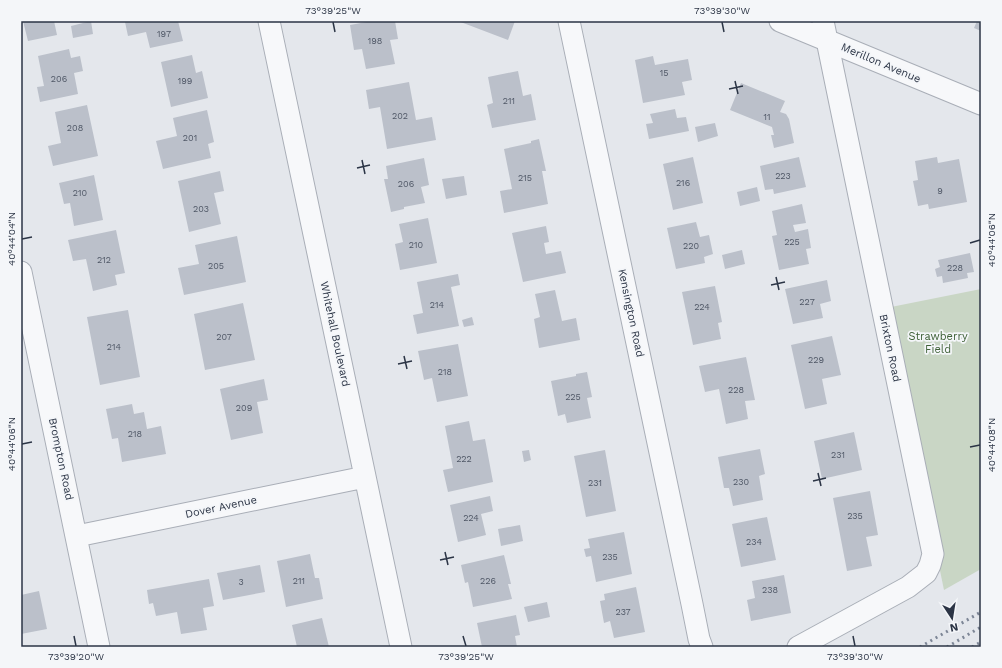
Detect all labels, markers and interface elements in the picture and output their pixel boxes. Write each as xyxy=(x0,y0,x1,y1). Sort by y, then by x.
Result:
text: 73°39'25"W xyxy=(305,5,361,16)
text: 73°39'30"W xyxy=(694,5,750,16)
house number: 197 xyxy=(157,29,171,39)
house number: 198 xyxy=(368,36,382,46)
street label: Merillon Avenue xyxy=(839,40,923,86)
house number: 15 xyxy=(660,68,668,78)
house number: 206 xyxy=(51,74,67,84)
house number: 199 xyxy=(178,76,192,86)
house number: 211 xyxy=(503,96,515,106)
house number: 202 xyxy=(392,111,408,121)
house number: 11 xyxy=(763,112,771,122)
house number: 208 xyxy=(67,123,83,133)
house number: 201 xyxy=(183,133,197,143)
house number: 223 xyxy=(775,171,791,181)
house number: 215 xyxy=(518,173,532,183)
house number: 216 xyxy=(676,178,690,188)
house number: 206 xyxy=(398,179,414,189)
house number: 9 xyxy=(937,186,943,196)
house number: 210 xyxy=(73,188,88,198)
house number: 203 xyxy=(193,204,209,214)
text: 40°44'04"N xyxy=(6,212,17,266)
text: 40°44'06"N xyxy=(986,213,997,267)
house number: 225 xyxy=(784,237,800,247)
house number: 210 xyxy=(409,240,424,250)
house number: 220 xyxy=(683,241,699,251)
house number: 212 xyxy=(97,255,111,265)
house number: 205 xyxy=(208,261,224,271)
house number: 228 xyxy=(947,263,963,273)
street label: Kensington Road xyxy=(615,268,647,358)
street label: Whitehall Boulevard xyxy=(317,280,353,388)
house number: 227 xyxy=(799,297,815,307)
house number: 214 xyxy=(430,300,445,310)
house number: 224 xyxy=(694,302,710,312)
street label: Brixton Road xyxy=(876,313,904,383)
park label: Strawberry Field xyxy=(908,330,968,356)
house number: 207 xyxy=(216,332,232,342)
house number: 214 xyxy=(107,342,122,352)
house number: 229 xyxy=(808,355,824,365)
house number: 218 xyxy=(438,367,452,377)
house number: 228 xyxy=(728,385,744,395)
house number: 225 xyxy=(565,392,581,402)
house number: 209 xyxy=(236,403,252,413)
text: 40°44'06"N xyxy=(6,417,17,471)
street label: Brompton Road xyxy=(46,417,76,501)
text: 40°44'08"N xyxy=(986,418,997,472)
house number: 218 xyxy=(128,429,142,439)
house number: 231 xyxy=(831,450,845,460)
house number: 222 xyxy=(456,454,472,464)
house number: 230 xyxy=(733,477,749,487)
house number: 231 xyxy=(588,478,602,488)
street label: Dover Avenue xyxy=(184,493,258,521)
house number: 235 xyxy=(847,511,863,521)
house number: 224 xyxy=(463,513,479,523)
house number: 234 xyxy=(746,537,762,547)
house number: 235 xyxy=(602,552,618,562)
house number: 211 xyxy=(293,576,305,586)
house number: 226 xyxy=(480,576,496,586)
house number: 3 xyxy=(238,577,244,587)
house number: 238 xyxy=(762,585,778,595)
north arrow xyxy=(932,598,972,638)
house number: 237 xyxy=(615,607,631,617)
text: N xyxy=(949,620,959,634)
text: 73°39'20"W xyxy=(48,651,104,662)
text: 73°39'25"W xyxy=(438,651,494,662)
text: 73°39'30"W xyxy=(827,651,883,662)

